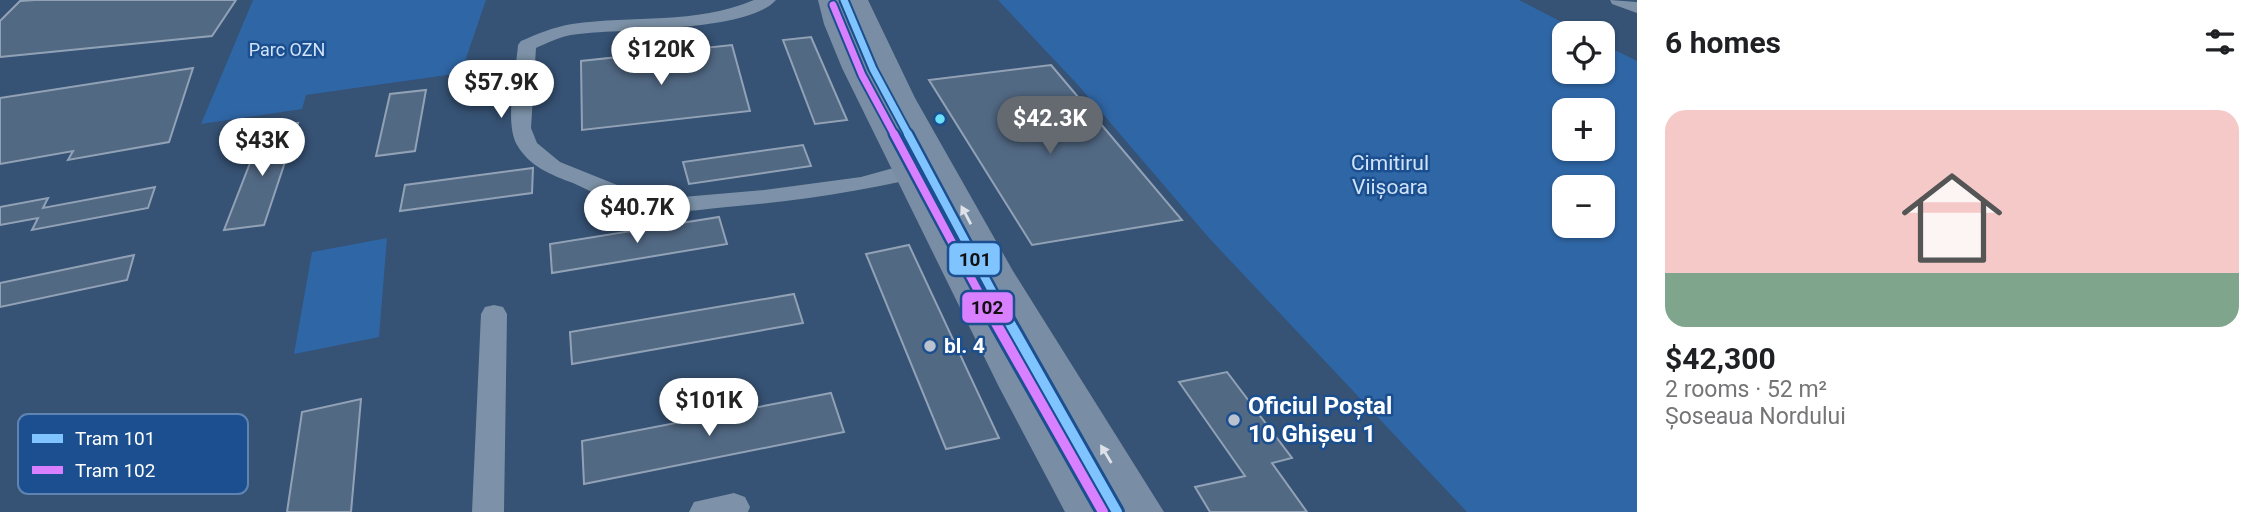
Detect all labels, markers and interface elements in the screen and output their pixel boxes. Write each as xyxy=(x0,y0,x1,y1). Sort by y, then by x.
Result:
map controls xyxy=(1552,21,1615,238)
button: locate xyxy=(1552,21,1615,84)
icon: filters xyxy=(2201,23,2239,61)
text: 6 homes xyxy=(1665,25,1781,60)
pin: $120K xyxy=(612,28,710,87)
text: $120K xyxy=(627,36,695,63)
park label: Parc OZN xyxy=(249,39,325,60)
pin: $57.9K xyxy=(444,60,558,120)
text: $57.9K xyxy=(464,69,538,96)
pin: $42.3K xyxy=(993,96,1107,156)
button: + xyxy=(1552,98,1615,161)
text: $42.3K xyxy=(1013,105,1087,132)
unlabelled marker xyxy=(933,112,947,126)
pin: $43K xyxy=(221,118,303,178)
text: $43K xyxy=(235,127,289,154)
park label: Cimitirul Viișoara xyxy=(1351,151,1429,199)
icon: home xyxy=(1889,155,2015,281)
button: − xyxy=(1552,175,1615,238)
pin: $40.7K xyxy=(580,186,694,245)
text: $40.7K xyxy=(600,194,674,221)
one-way arrow xyxy=(960,205,971,225)
line badge: 101 xyxy=(948,242,1001,276)
text: 101 xyxy=(959,248,991,271)
line badge: 102 xyxy=(961,291,1014,324)
text: 102 xyxy=(971,296,1003,319)
place label: bl. 4 xyxy=(944,334,985,358)
marker: bl. 4 xyxy=(922,338,938,354)
text: $42,300 xyxy=(1665,341,1776,376)
text: 2 rooms · 52 m² xyxy=(1665,376,1827,403)
pin: $101K xyxy=(660,378,758,438)
text: $101K xyxy=(675,387,743,414)
place label: Oficiul Poștal 10 Ghișeu 1 xyxy=(1248,392,1392,448)
text: Șoseaua Nordului xyxy=(1665,403,1846,430)
marker: Oficiul Poștal 10 Ghișeu 1 xyxy=(1226,412,1242,428)
legend xyxy=(18,414,248,494)
text: Tram 101 xyxy=(75,427,155,450)
one-way arrow xyxy=(1099,444,1112,463)
text: Tram 102 xyxy=(75,459,155,482)

